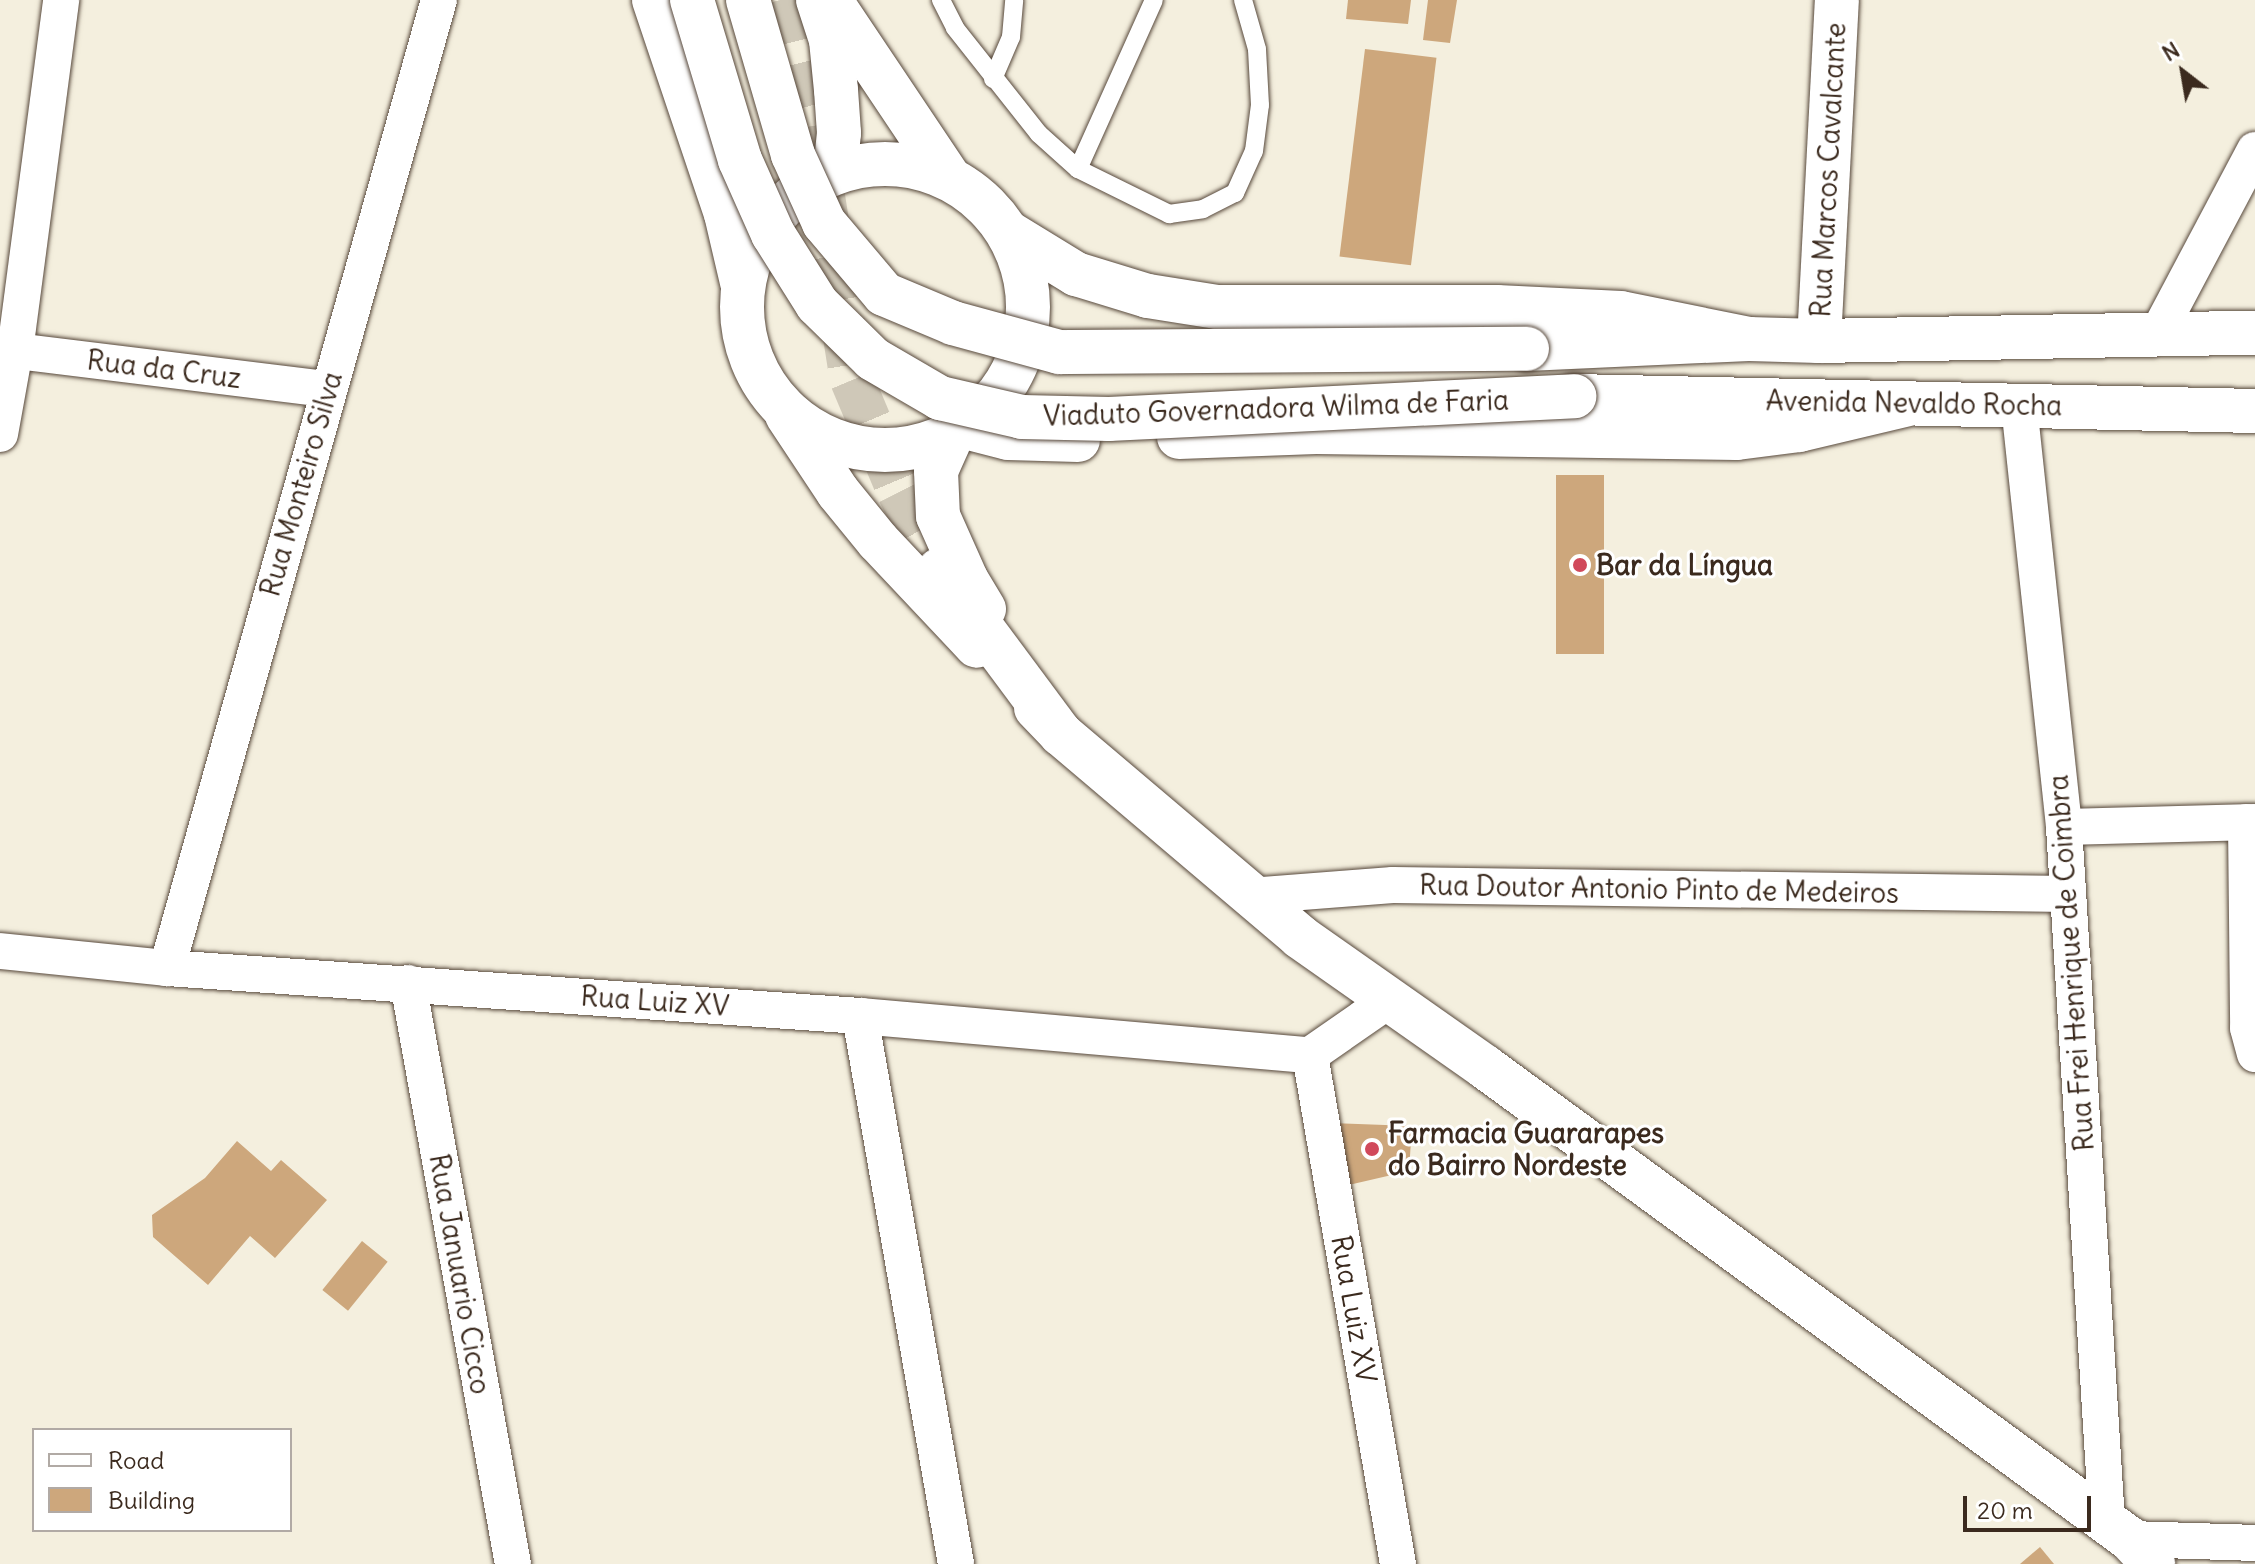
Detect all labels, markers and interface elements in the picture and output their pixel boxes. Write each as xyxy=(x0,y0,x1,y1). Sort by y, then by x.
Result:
street label: Rua Marcos Cavalcante xyxy=(1803,22,1853,318)
north arrow xyxy=(2143,32,2223,112)
text: N xyxy=(2157,36,2184,67)
street label: Rua da Cruz xyxy=(85,343,243,395)
street label: Rua Monteiro Silva xyxy=(253,368,349,600)
street label: Viaduto Governadora Wilma de Faria xyxy=(1043,383,1509,433)
street label: Avenida Nevaldo Rocha xyxy=(1765,384,2063,422)
place label: Bar da Língua xyxy=(1596,548,1773,582)
marker: Bar da Língua xyxy=(1571,556,1589,574)
street label: Rua Frei Henrique de Coimbra xyxy=(2041,774,2101,1152)
street label: Rua Doutor Antonio Pinto de Medeiros xyxy=(1419,868,1899,910)
street label: Rua Luiz XV xyxy=(579,979,731,1023)
place label: Farmacia Guararapes do Bairro Nordeste xyxy=(1388,1116,1664,1182)
marker: Farmacia Guararapes do Bairro Nordeste xyxy=(1363,1140,1381,1158)
street label: Rua Januario Cicco xyxy=(422,1151,498,1397)
street label: Rua Luiz XV xyxy=(1325,1233,1383,1385)
legend xyxy=(32,1428,292,1532)
text: Road xyxy=(108,1445,164,1475)
scale bar xyxy=(1967,1480,2095,1530)
text: Building xyxy=(108,1485,195,1515)
text: 20 m xyxy=(1977,1495,2033,1525)

